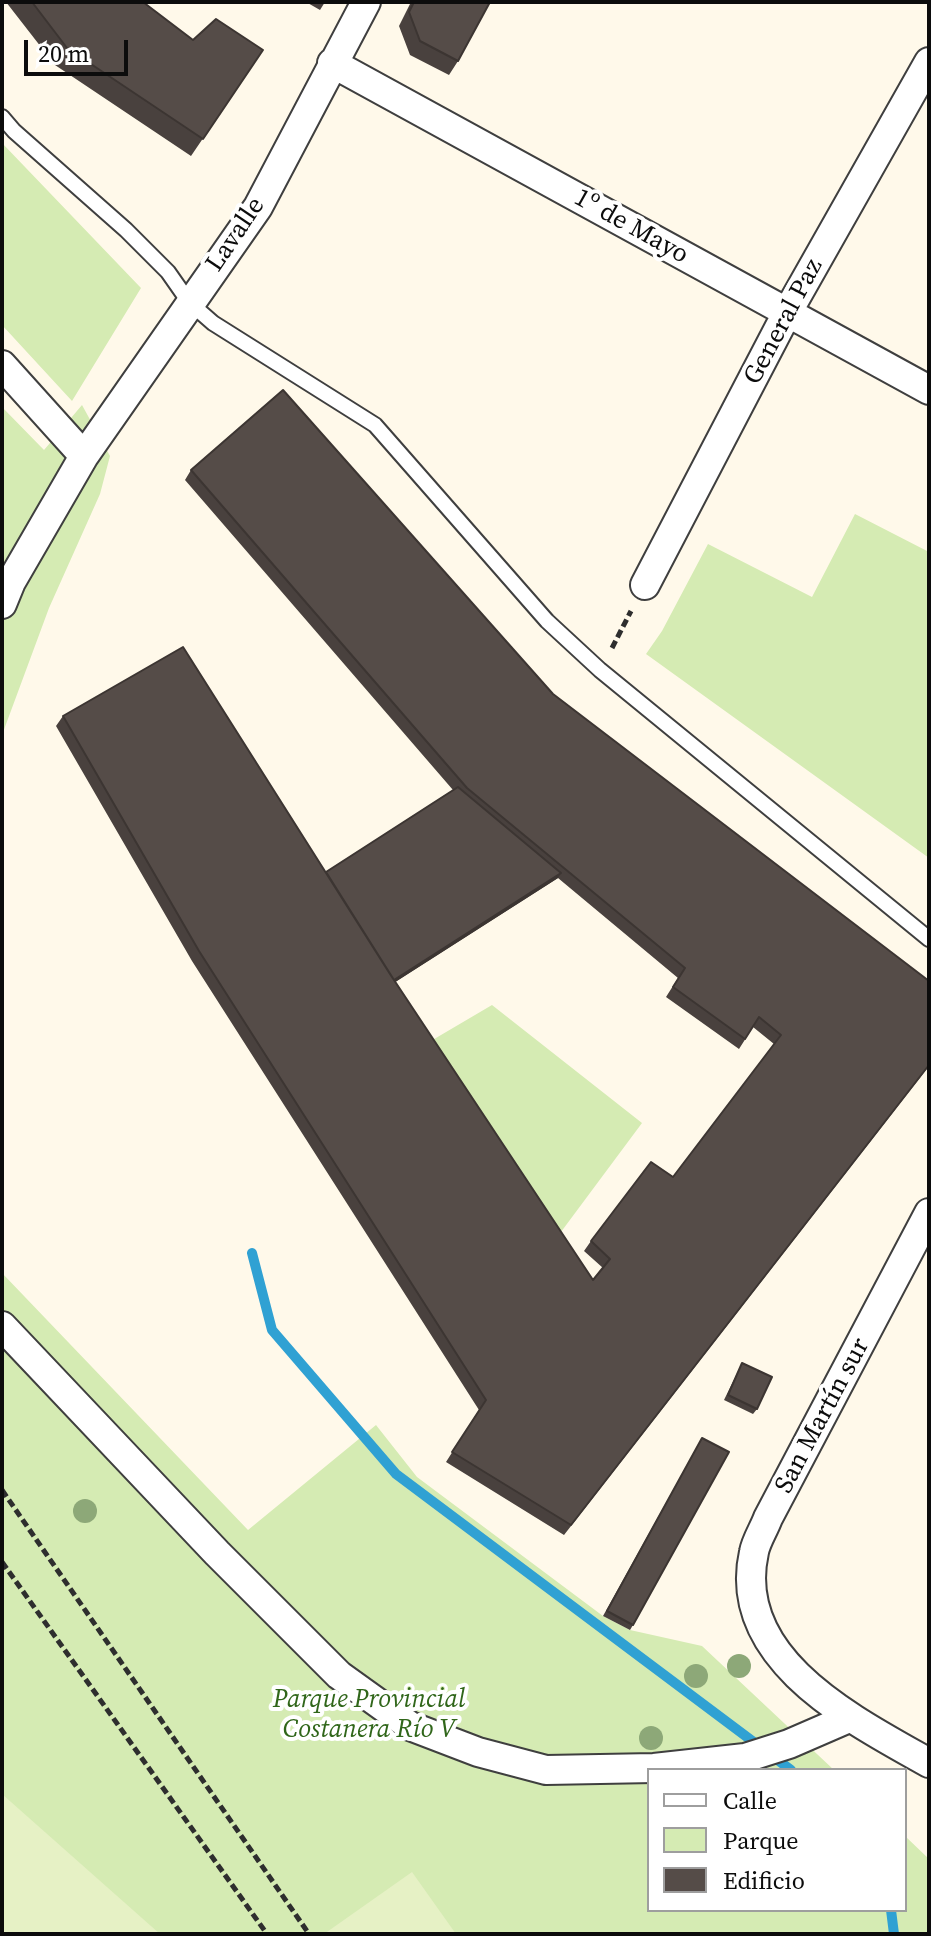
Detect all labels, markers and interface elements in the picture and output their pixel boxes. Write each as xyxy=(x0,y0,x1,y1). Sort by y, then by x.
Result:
scale bar xyxy=(28,24,132,74)
text: 20 m xyxy=(38,37,89,70)
street label: 1º de Mayo xyxy=(568,183,694,271)
street label: Lavalle xyxy=(200,192,272,278)
street label: General Paz xyxy=(738,254,830,390)
street label: San Martín sur xyxy=(769,1333,877,1499)
park label: Parque Provincial Costanera Río V xyxy=(273,1684,465,1746)
legend xyxy=(647,1768,907,1912)
text: Calle xyxy=(723,1784,777,1817)
text: Parque xyxy=(723,1824,799,1857)
text: Edificio xyxy=(723,1864,805,1897)

